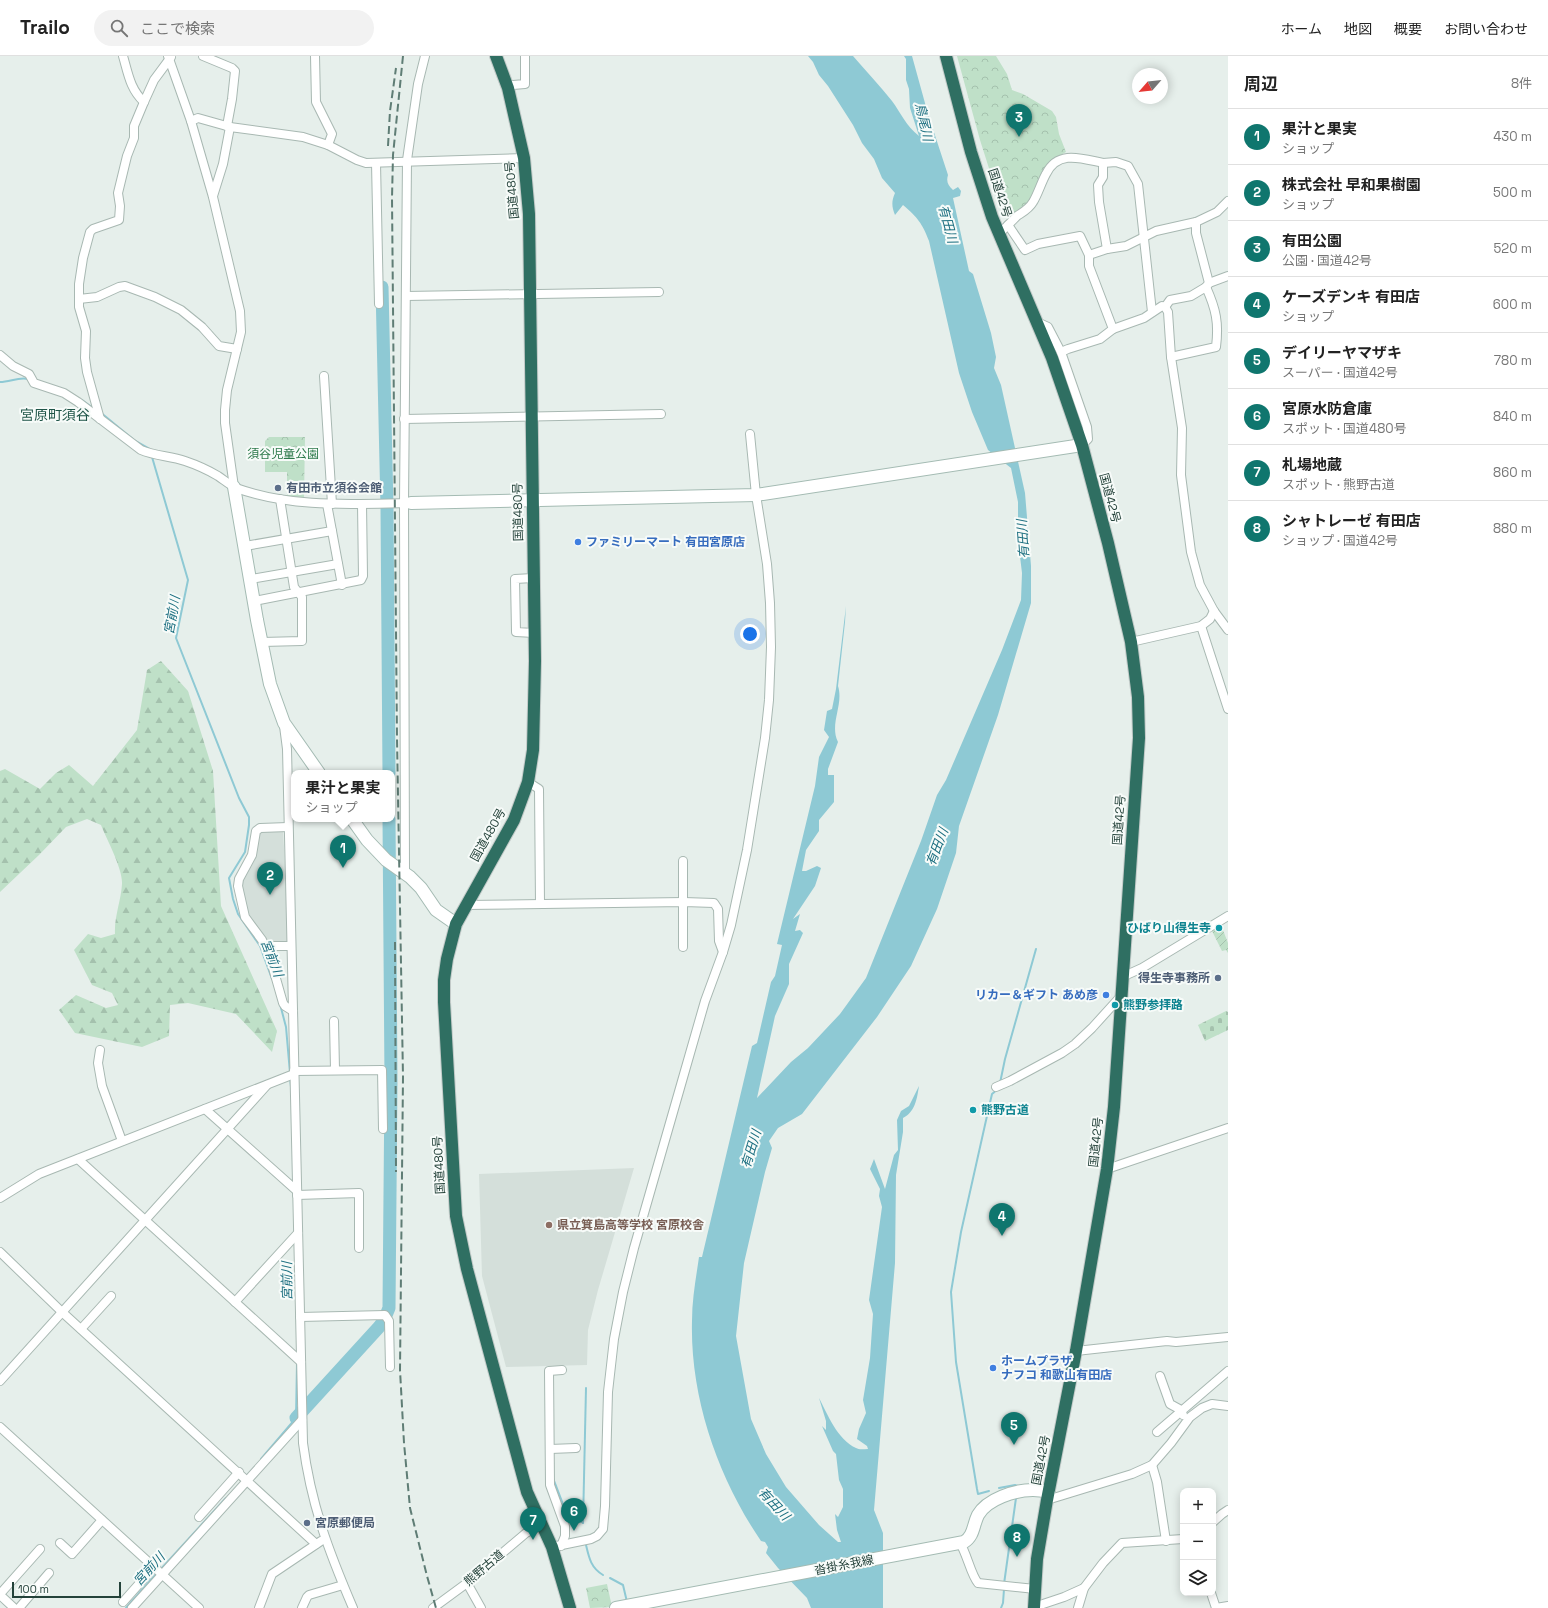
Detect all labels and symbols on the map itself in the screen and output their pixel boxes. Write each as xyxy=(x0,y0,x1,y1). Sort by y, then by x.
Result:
north arrow xyxy=(1132,68,1168,104)
water label: 鳥尾川 xyxy=(911,101,937,145)
pin: 3 xyxy=(1006,104,1032,137)
street label: 国道480号 xyxy=(501,160,523,220)
street label: 国道42号 xyxy=(985,166,1015,220)
water label: 有田川 xyxy=(935,203,962,247)
district label: 宮原町須谷 xyxy=(20,406,90,424)
park label: 須谷児童公園 xyxy=(247,446,319,462)
street label: 国道42号 xyxy=(1096,471,1124,525)
place label: 有田市立須谷会館 xyxy=(286,480,382,496)
marker: 有田市立須谷会館 xyxy=(273,483,283,493)
street label: 国道480号 xyxy=(509,483,527,541)
water label: 有田川 xyxy=(1013,517,1033,559)
place label: ファミリーマート 有田宮原店 xyxy=(586,534,745,550)
marker: ファミリーマート 有田宮原店 xyxy=(573,537,583,547)
water label: 宮前川 xyxy=(160,592,184,636)
your location xyxy=(740,624,760,644)
street label: 国道42号 xyxy=(1109,794,1129,846)
street label: 国道480号 xyxy=(467,805,509,865)
water label: 有田川 xyxy=(922,824,953,868)
pin: 1 xyxy=(330,835,356,868)
pin: 2 xyxy=(257,862,283,895)
place label: ひばり山得生寺 xyxy=(1127,920,1211,936)
marker: ひばり山得生寺 xyxy=(1214,923,1224,933)
water label: 宮前川 xyxy=(257,937,288,981)
place label: 得生寺事務所 xyxy=(1138,970,1210,986)
marker: 得生寺事務所 xyxy=(1213,973,1223,983)
place label: リカー＆ギフト あめ彦 xyxy=(975,987,1098,1003)
marker: リカー＆ギフト あめ彦 xyxy=(1101,990,1111,1000)
place label: 熊野参拝路 xyxy=(1123,997,1183,1013)
marker: 熊野参拝路 xyxy=(1110,1000,1120,1010)
place label: 熊野古道 xyxy=(981,1102,1029,1118)
marker: 熊野古道 xyxy=(968,1105,978,1115)
street label: 国道42号 xyxy=(1085,1116,1107,1168)
water label: 有田川 xyxy=(737,1126,765,1170)
street label: 国道480号 xyxy=(429,1135,449,1195)
pin: 4 xyxy=(989,1203,1015,1236)
place label: 県立箕島高等学校 宮原校舎 xyxy=(557,1217,704,1233)
marker: 県立箕島高等学校 宮原校舎 xyxy=(544,1220,554,1230)
water label: 宮前川 xyxy=(278,1259,296,1301)
place label: ホームプラザ ナフコ 和歌山有田店 xyxy=(1001,1353,1112,1383)
marker: ホームプラザ ナフコ 和歌山有田店 xyxy=(988,1363,998,1373)
pin: 5 xyxy=(1001,1412,1027,1445)
street label: 国道42号 xyxy=(1028,1434,1054,1486)
water label: 有田川 xyxy=(754,1484,795,1526)
pin: 6 xyxy=(561,1498,587,1531)
pin: 7 xyxy=(520,1507,546,1540)
place label: 宮原郵便局 xyxy=(315,1515,375,1531)
marker: 宮原郵便局 xyxy=(302,1518,312,1528)
pin: 8 xyxy=(1004,1524,1030,1557)
street label: 熊野古道 xyxy=(460,1546,508,1590)
water label: 宮前川 xyxy=(130,1547,170,1589)
street label: 沓掛糸我線 xyxy=(813,1551,875,1579)
scale bar xyxy=(12,1580,121,1599)

